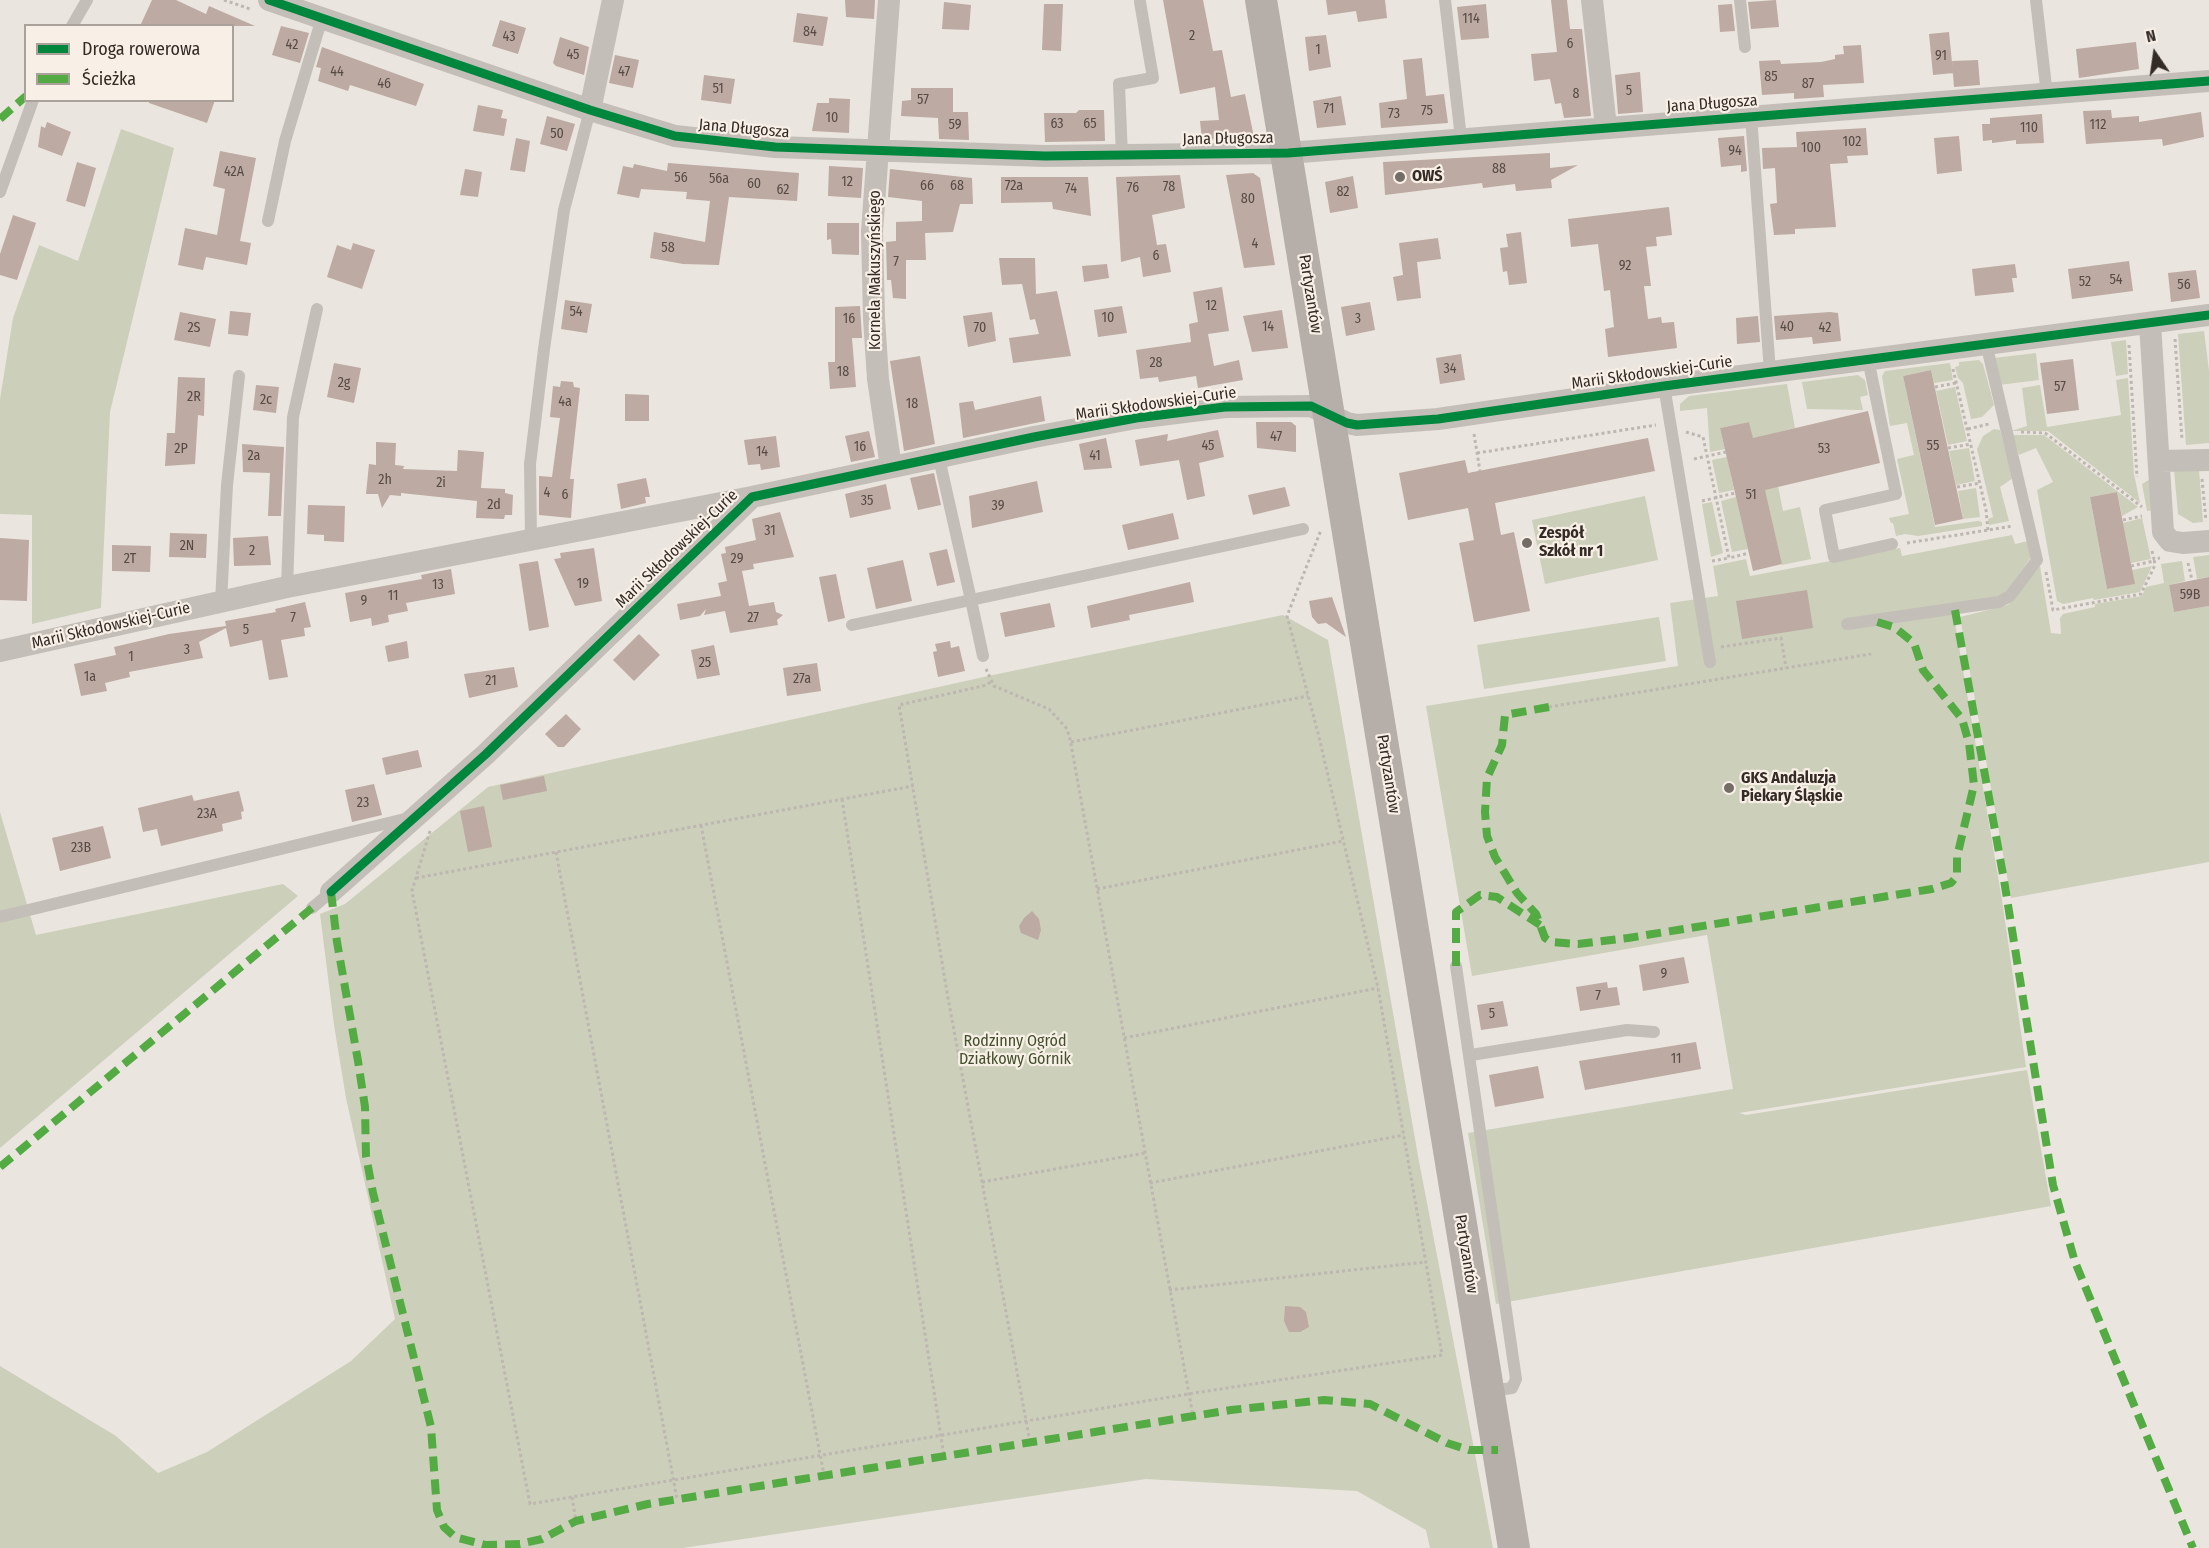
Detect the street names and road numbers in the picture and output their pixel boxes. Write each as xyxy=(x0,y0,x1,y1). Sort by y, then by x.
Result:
street label: Jana Długosza xyxy=(1666,91,1758,117)
street label: Jana Długosza xyxy=(698,115,790,143)
street label: Jana Długosza xyxy=(1182,129,1274,149)
street label: Kornela Makuszyńskiego xyxy=(866,190,886,350)
street label: Partyzantów xyxy=(1294,253,1326,335)
street label: Marii Skłodowskiej-Curie xyxy=(1570,352,1734,394)
street label: Marii Skłodowskiej-Curie xyxy=(1074,383,1238,425)
street label: Marii Skłodowskiej-Curie xyxy=(612,486,742,612)
street label: Marii Skłodowskiej-Curie xyxy=(30,598,192,654)
street label: Partyzantów xyxy=(1372,733,1404,815)
street label: Partyzantów xyxy=(1450,1213,1482,1295)

